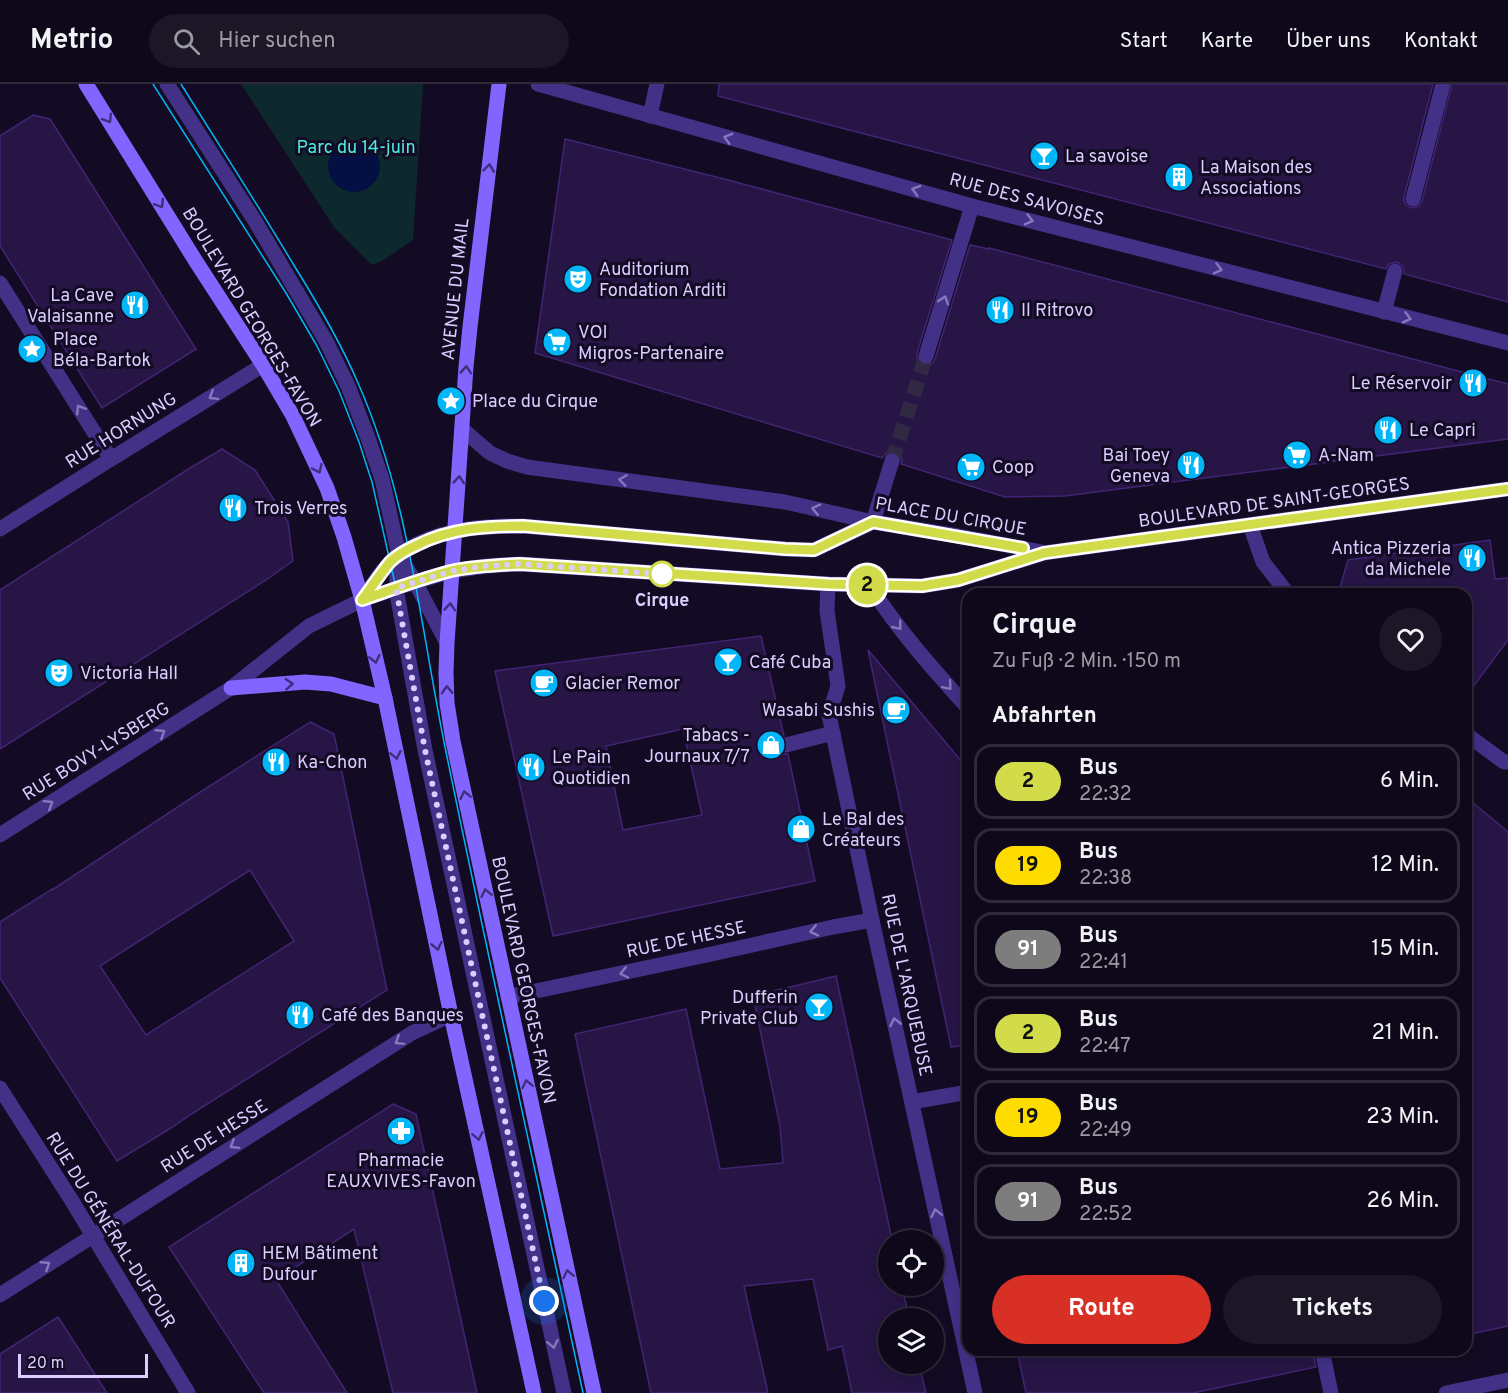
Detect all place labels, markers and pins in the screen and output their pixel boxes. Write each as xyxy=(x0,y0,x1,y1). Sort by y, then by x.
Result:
bar icon: La savoise xyxy=(1028,140,1060,172)
place label: La savoise xyxy=(1065,146,1148,169)
place label: La Maison des Associations xyxy=(1200,157,1312,201)
building icon: La Maison des Associations xyxy=(1163,161,1195,193)
place label: Auditorium Fondation Arditi xyxy=(599,259,726,303)
theatre icon: Auditorium Fondation Arditi xyxy=(562,263,594,295)
place label: La Cave Valaisanne xyxy=(27,285,114,329)
restaurant icon: La Cave Valaisanne xyxy=(119,289,151,321)
restaurant icon: Il Ritrovo xyxy=(984,294,1016,326)
place label: Il Ritrovo xyxy=(1021,300,1093,323)
place label: VOI Migros-Partenaire xyxy=(578,322,724,366)
supermarket icon: VOI Migros-Partenaire xyxy=(541,326,573,358)
place label: Place Béla-Bartok xyxy=(53,329,151,373)
place icon: Place Béla-Bartok xyxy=(16,333,48,365)
restaurant icon: Le Réservoir xyxy=(1457,367,1489,399)
place label: Le Réservoir xyxy=(1351,373,1452,396)
place icon: Place du Cirque xyxy=(435,385,467,417)
place label: Place du Cirque xyxy=(472,391,598,414)
restaurant icon: Le Capri xyxy=(1372,414,1404,446)
place label: Le Capri xyxy=(1409,420,1476,443)
supermarket icon: A-Nam xyxy=(1281,439,1313,471)
place label: Bai Toey Geneva xyxy=(1102,445,1170,489)
place label: A-Nam xyxy=(1318,445,1374,468)
restaurant icon: Bai Toey Geneva xyxy=(1175,449,1207,481)
supermarket icon: Coop xyxy=(955,451,987,483)
place label: Coop xyxy=(992,457,1034,480)
restaurant icon: Trois Verres xyxy=(217,492,249,524)
place label: Trois Verres xyxy=(254,498,347,521)
place label: Antica Pizzeria da Michele xyxy=(1331,538,1451,582)
restaurant icon: Antica Pizzeria da Michele xyxy=(1456,542,1488,574)
marker: Cirque xyxy=(649,561,675,587)
place label: Cirque xyxy=(635,590,689,613)
bar icon: Café Cuba xyxy=(712,646,744,678)
place label: Café Cuba xyxy=(749,652,831,675)
theatre icon: Victoria Hall xyxy=(43,657,75,689)
place label: Victoria Hall xyxy=(80,663,178,686)
cafe icon: Glacier Remor xyxy=(528,667,560,699)
place label: Glacier Remor xyxy=(565,673,680,696)
cafe icon: Wasabi Sushis xyxy=(880,694,912,726)
place label: Wasabi Sushis xyxy=(762,700,875,723)
place label: Tabacs - Journaux 7/7 xyxy=(644,725,750,769)
shop icon: Tabacs - Journaux 7/7 xyxy=(755,729,787,761)
restaurant icon: Ka-Chon xyxy=(260,746,292,778)
place label: Le Pain Quotidien xyxy=(552,747,631,791)
restaurant icon: Le Pain Quotidien xyxy=(515,751,547,783)
place label: Ka-Chon xyxy=(297,752,367,775)
place label: Le Bal des Créateurs xyxy=(822,809,904,853)
shop icon: Le Bal des Créateurs xyxy=(785,813,817,845)
place label: Dufferin Private Club xyxy=(700,987,798,1031)
bar icon: Dufferin Private Club xyxy=(803,991,835,1023)
restaurant icon: Café des Banques xyxy=(284,999,316,1031)
place label: Café des Banques xyxy=(321,1005,464,1028)
pharmacy icon: Pharmacie EAUXVIVES-Favon xyxy=(385,1115,417,1147)
place label: Pharmacie EAUXVIVES-Favon xyxy=(326,1150,476,1194)
place label: HEM Bâtiment Dufour xyxy=(262,1243,378,1287)
building icon: HEM Bâtiment Dufour xyxy=(225,1247,257,1279)

